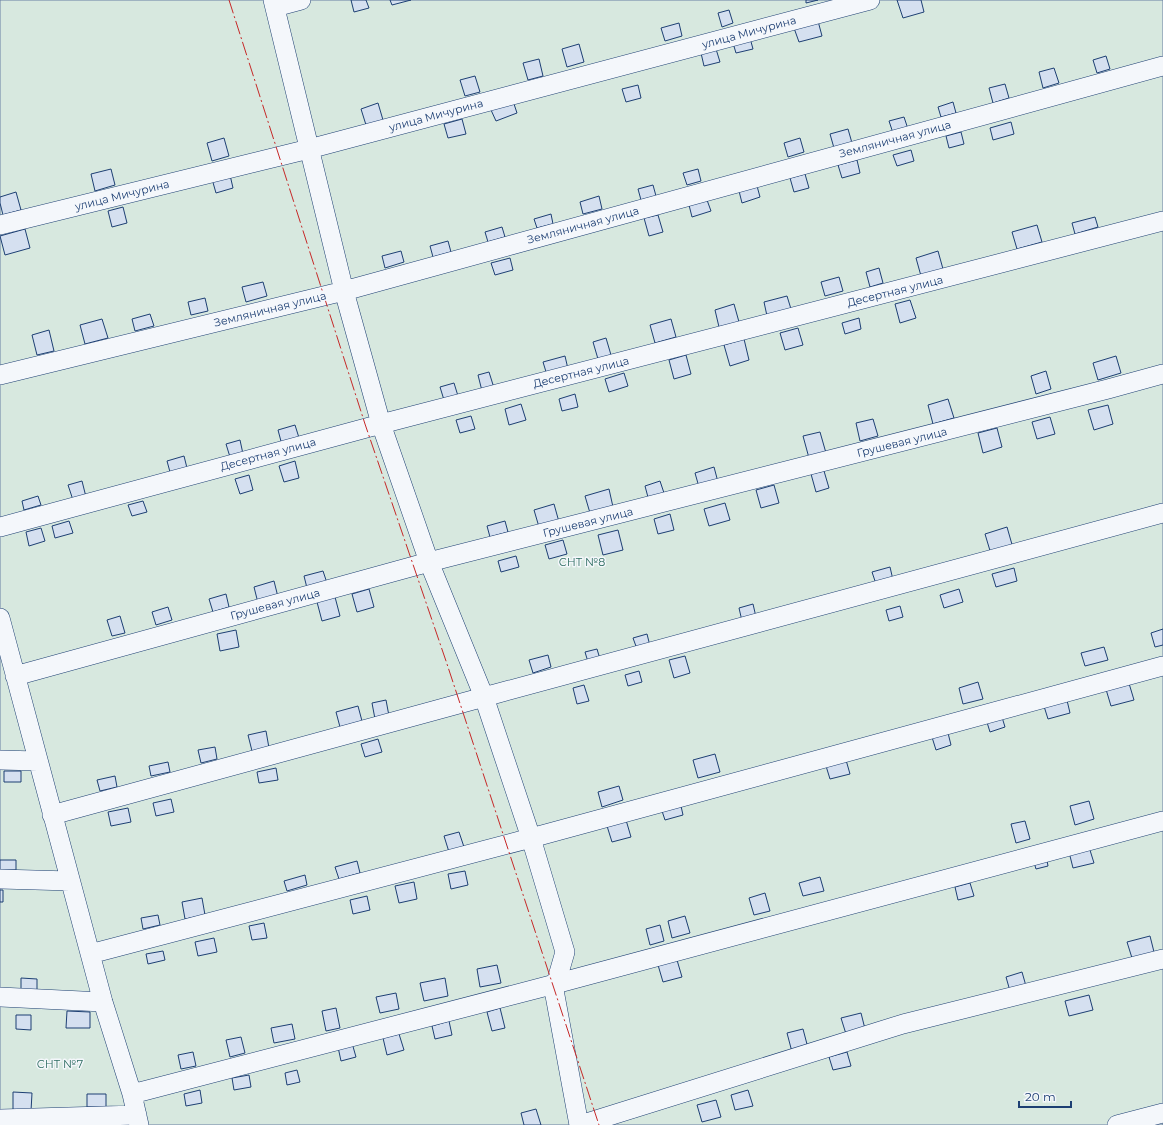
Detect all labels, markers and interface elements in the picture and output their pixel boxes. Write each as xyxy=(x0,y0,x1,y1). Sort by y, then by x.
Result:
street label: улица Мичурина xyxy=(699,13,798,52)
street label: улица Мичурина xyxy=(386,96,485,135)
street label: Земляничная улица xyxy=(838,117,952,161)
street label: улица Мичурина xyxy=(72,176,171,214)
street label: Земляничная улица xyxy=(526,203,640,247)
street label: Десертная улица xyxy=(846,272,944,310)
street label: Земляничная улица xyxy=(212,288,328,330)
street label: Десертная улица xyxy=(532,353,630,391)
street label: Грушевая улица xyxy=(855,424,949,460)
street label: Десертная улица xyxy=(219,434,317,474)
street label: Грушевая улица xyxy=(541,504,635,540)
park label: СНТ №8 xyxy=(559,555,605,569)
street label: Грушевая улица xyxy=(229,585,321,623)
park label: СНТ №7 xyxy=(37,1057,83,1071)
scale bar xyxy=(1019,1083,1071,1109)
text: 20 m xyxy=(1025,1089,1056,1104)

